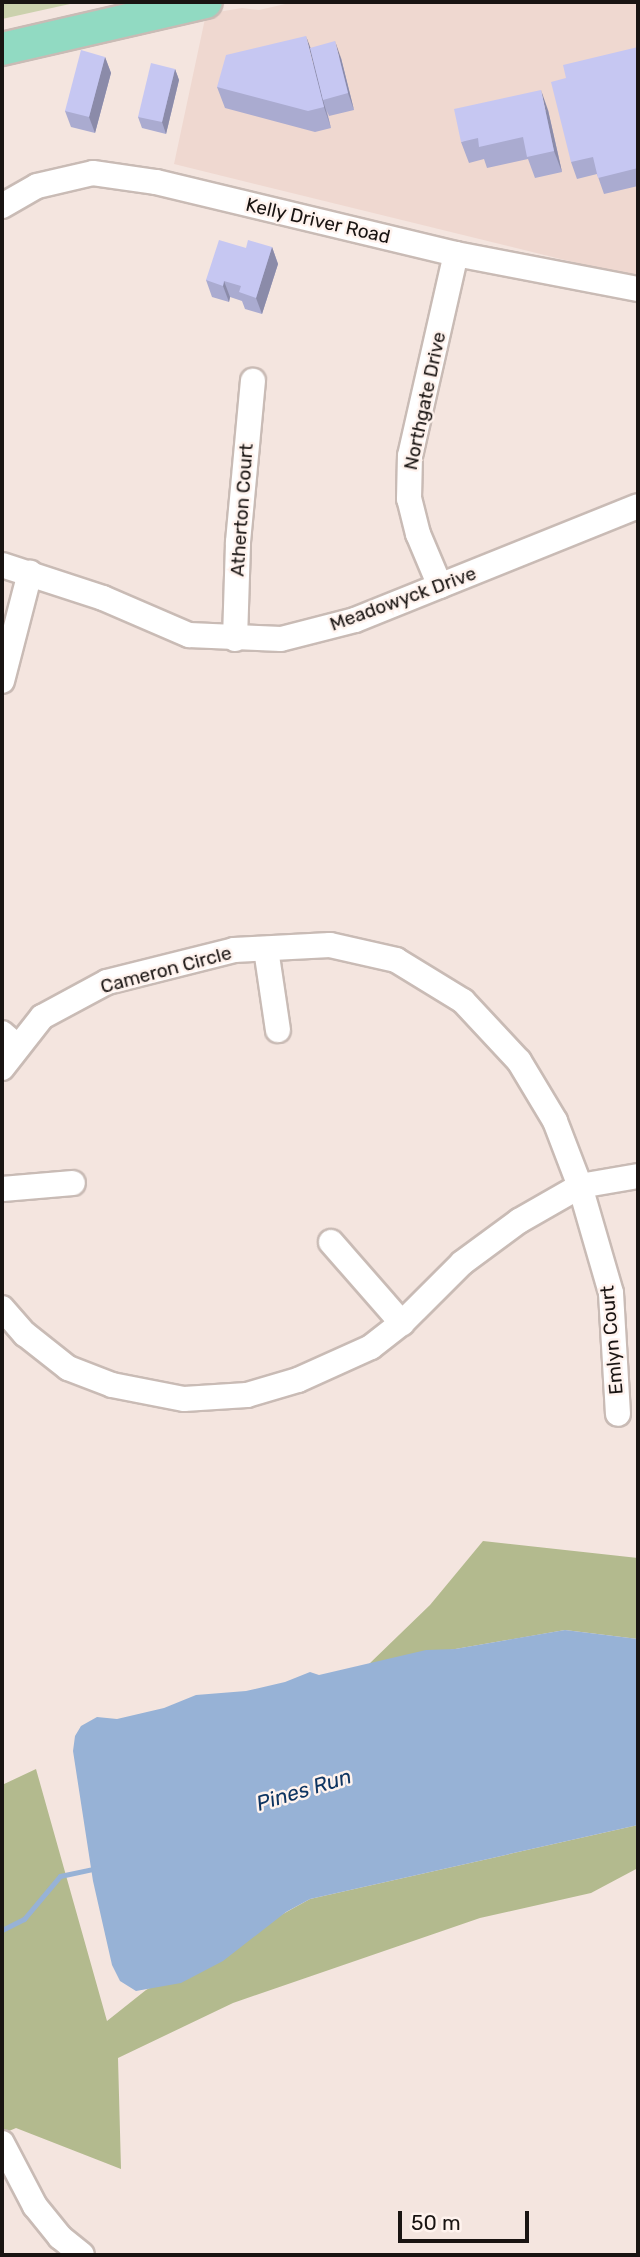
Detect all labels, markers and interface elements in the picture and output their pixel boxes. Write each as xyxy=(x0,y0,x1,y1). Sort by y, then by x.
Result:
street label: Kelly Driver Road xyxy=(243,193,393,249)
street label: Northgate Drive xyxy=(399,330,451,472)
street label: Atherton Court xyxy=(226,443,258,577)
street label: Meadowyck Drive xyxy=(327,562,479,636)
street label: Cameron Circle xyxy=(98,942,234,998)
street label: Emlyn Court xyxy=(596,1285,628,1395)
water label: Pines Run xyxy=(253,1764,355,1816)
scale bar xyxy=(402,2198,533,2242)
text: 50 m xyxy=(411,2210,461,2235)

